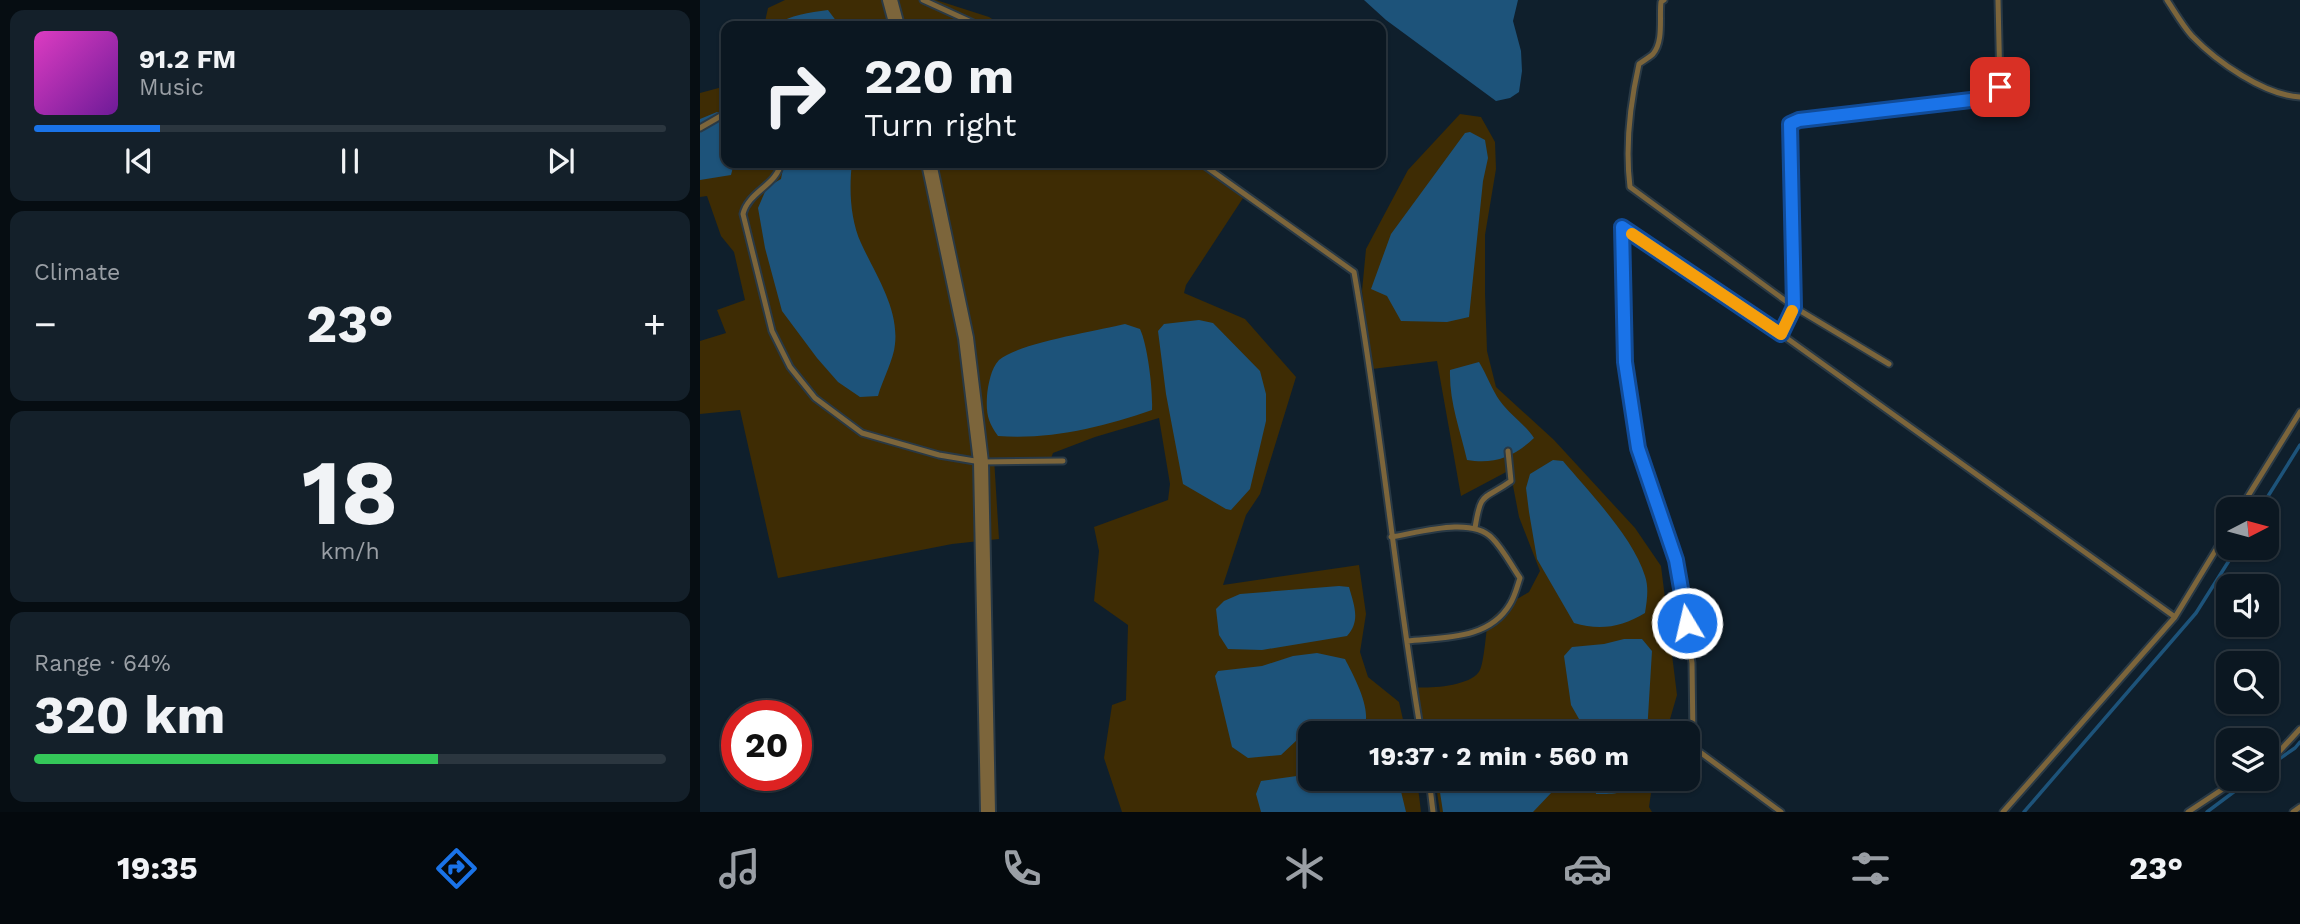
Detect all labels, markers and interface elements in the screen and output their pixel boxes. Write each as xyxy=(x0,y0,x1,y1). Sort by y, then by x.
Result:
text: 91.2 FM xyxy=(139,44,236,74)
text: 220 m xyxy=(864,47,1014,105)
icon: right xyxy=(749,49,840,140)
pin xyxy=(1970,57,2030,117)
icon: arrive xyxy=(1981,68,2019,106)
text: Music xyxy=(139,74,204,101)
text: Turn right xyxy=(864,106,1016,144)
icon: previous xyxy=(120,142,158,180)
icon: pause xyxy=(331,142,369,180)
icon: next xyxy=(542,142,580,180)
text: Climate xyxy=(34,259,120,286)
text: 23° xyxy=(306,294,394,355)
text: − xyxy=(34,302,57,346)
text: + xyxy=(643,302,666,346)
text: 18 xyxy=(302,439,398,546)
north arrow xyxy=(2216,497,2278,560)
map controls xyxy=(2216,497,2279,791)
text: km/h xyxy=(320,538,380,565)
button: sound xyxy=(2216,574,2279,637)
position arrow xyxy=(1650,586,1724,660)
text: Range · 64% xyxy=(34,650,171,677)
button: search xyxy=(2216,651,2279,714)
text: 320 km xyxy=(34,685,225,746)
speed limit sign: 20 xyxy=(721,700,812,791)
button: layers xyxy=(2216,728,2279,791)
text: 19:37 · 2 min · 560 m xyxy=(1369,741,1629,771)
icon: directions xyxy=(432,844,481,893)
icon: music xyxy=(715,844,764,893)
icon: phone xyxy=(997,844,1046,893)
icon: climate xyxy=(1280,844,1329,893)
icon: car xyxy=(1563,844,1612,893)
icon: filters xyxy=(1846,844,1895,893)
text: 19:35 xyxy=(117,849,198,887)
text: 23° xyxy=(2129,849,2183,887)

